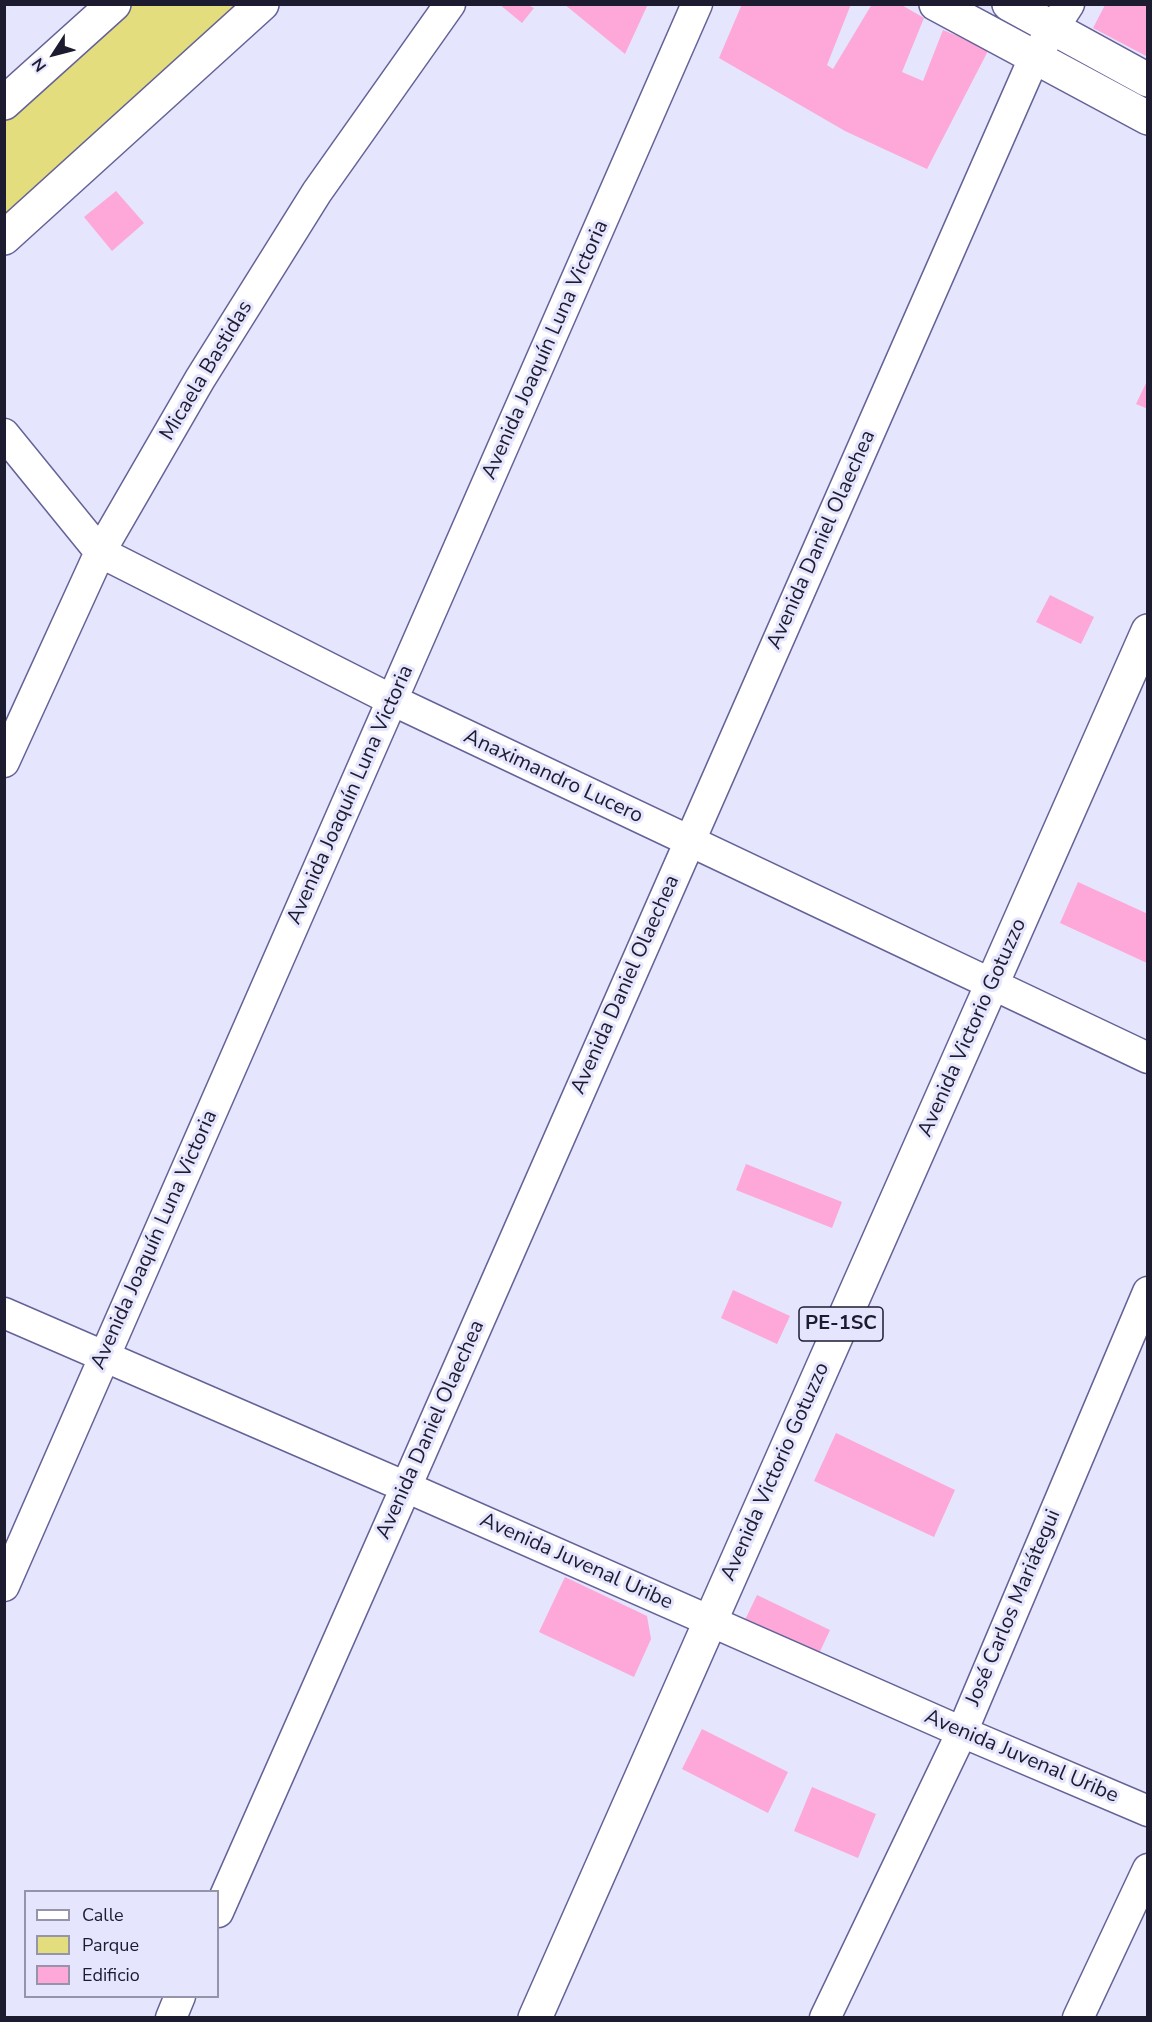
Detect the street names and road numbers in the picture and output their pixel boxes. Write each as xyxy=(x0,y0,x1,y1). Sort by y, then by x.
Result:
street label: Avenida Joaquín Luna Victoria xyxy=(477,217,615,483)
street label: Micaela Bastidas xyxy=(155,297,259,445)
street label: Avenida Daniel Olaechea xyxy=(762,427,882,653)
street label: Avenida Joaquín Luna Victoria xyxy=(282,662,420,928)
street label: Anaximandro Lucero xyxy=(459,724,647,830)
street label: Avenida Daniel Olaechea xyxy=(566,872,686,1098)
street label: Avenida Victorio Gotuzzo xyxy=(913,915,1033,1141)
street label: Avenida Joaquín Luna Victoria xyxy=(86,1107,224,1373)
road number: PE-1SC xyxy=(799,1307,883,1341)
street label: Avenida Daniel Olaechea xyxy=(371,1317,491,1543)
street label: Avenida Victorio Gotuzzo xyxy=(716,1359,836,1585)
street label: José Carlos Mariátegui xyxy=(961,1506,1067,1710)
street label: Avenida Juvenal Uribe xyxy=(476,1508,676,1616)
street label: Avenida Juvenal Uribe xyxy=(920,1705,1122,1809)

